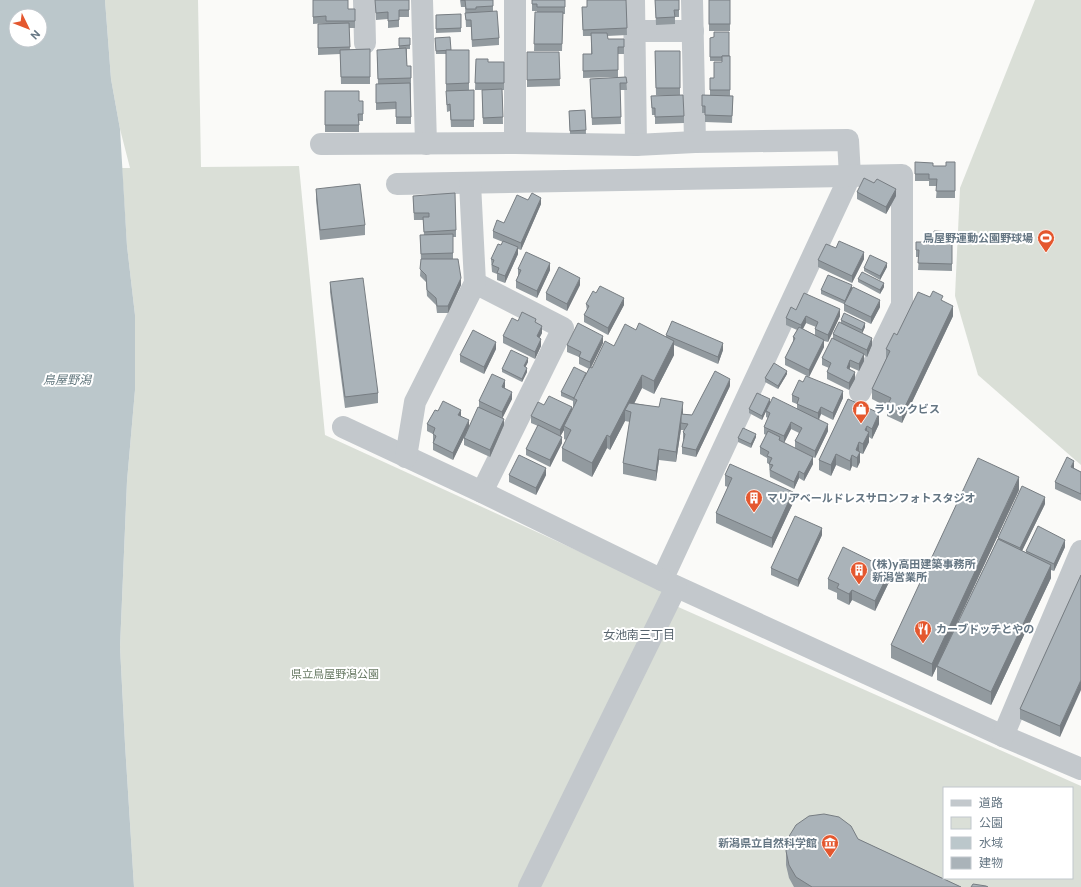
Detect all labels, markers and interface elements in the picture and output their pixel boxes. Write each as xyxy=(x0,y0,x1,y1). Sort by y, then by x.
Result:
north arrow xyxy=(8,8,48,48)
text: N xyxy=(27,27,43,43)
sports icon: 鳥屋野運動公園野球場 xyxy=(1036,228,1056,253)
place label: 鳥屋野運動公園野球場 xyxy=(923,231,1033,245)
water label: 鳥屋野潟 xyxy=(43,372,93,388)
shop icon: ラリックビス xyxy=(851,399,871,424)
place label: ラリックビス xyxy=(874,402,940,416)
building icon: マリアベールドレスサロンフォトスタジオ xyxy=(744,488,764,513)
place label: マリアベールドレスサロンフォトスタジオ xyxy=(767,491,975,505)
place label: (株)y高田建築事務所 新潟営業所 xyxy=(872,557,976,584)
building icon: (株)y高田建築事務所 新潟営業所 xyxy=(849,560,869,585)
restaurant icon: カーブドッチとやの xyxy=(913,619,933,644)
place label: カーブドッチとやの xyxy=(936,622,1034,636)
district label: 女池南三丁目 xyxy=(603,627,675,643)
park label: 県立鳥屋野潟公園 xyxy=(291,667,379,681)
legend xyxy=(943,787,1073,879)
text: 道路 xyxy=(979,795,1003,811)
text: 公園 xyxy=(979,815,1003,831)
museum icon: 新潟県立自然科学館 xyxy=(820,833,840,858)
text: 水域 xyxy=(979,835,1003,851)
place label: 新潟県立自然科学館 xyxy=(718,836,817,850)
text: 建物 xyxy=(979,855,1003,871)

